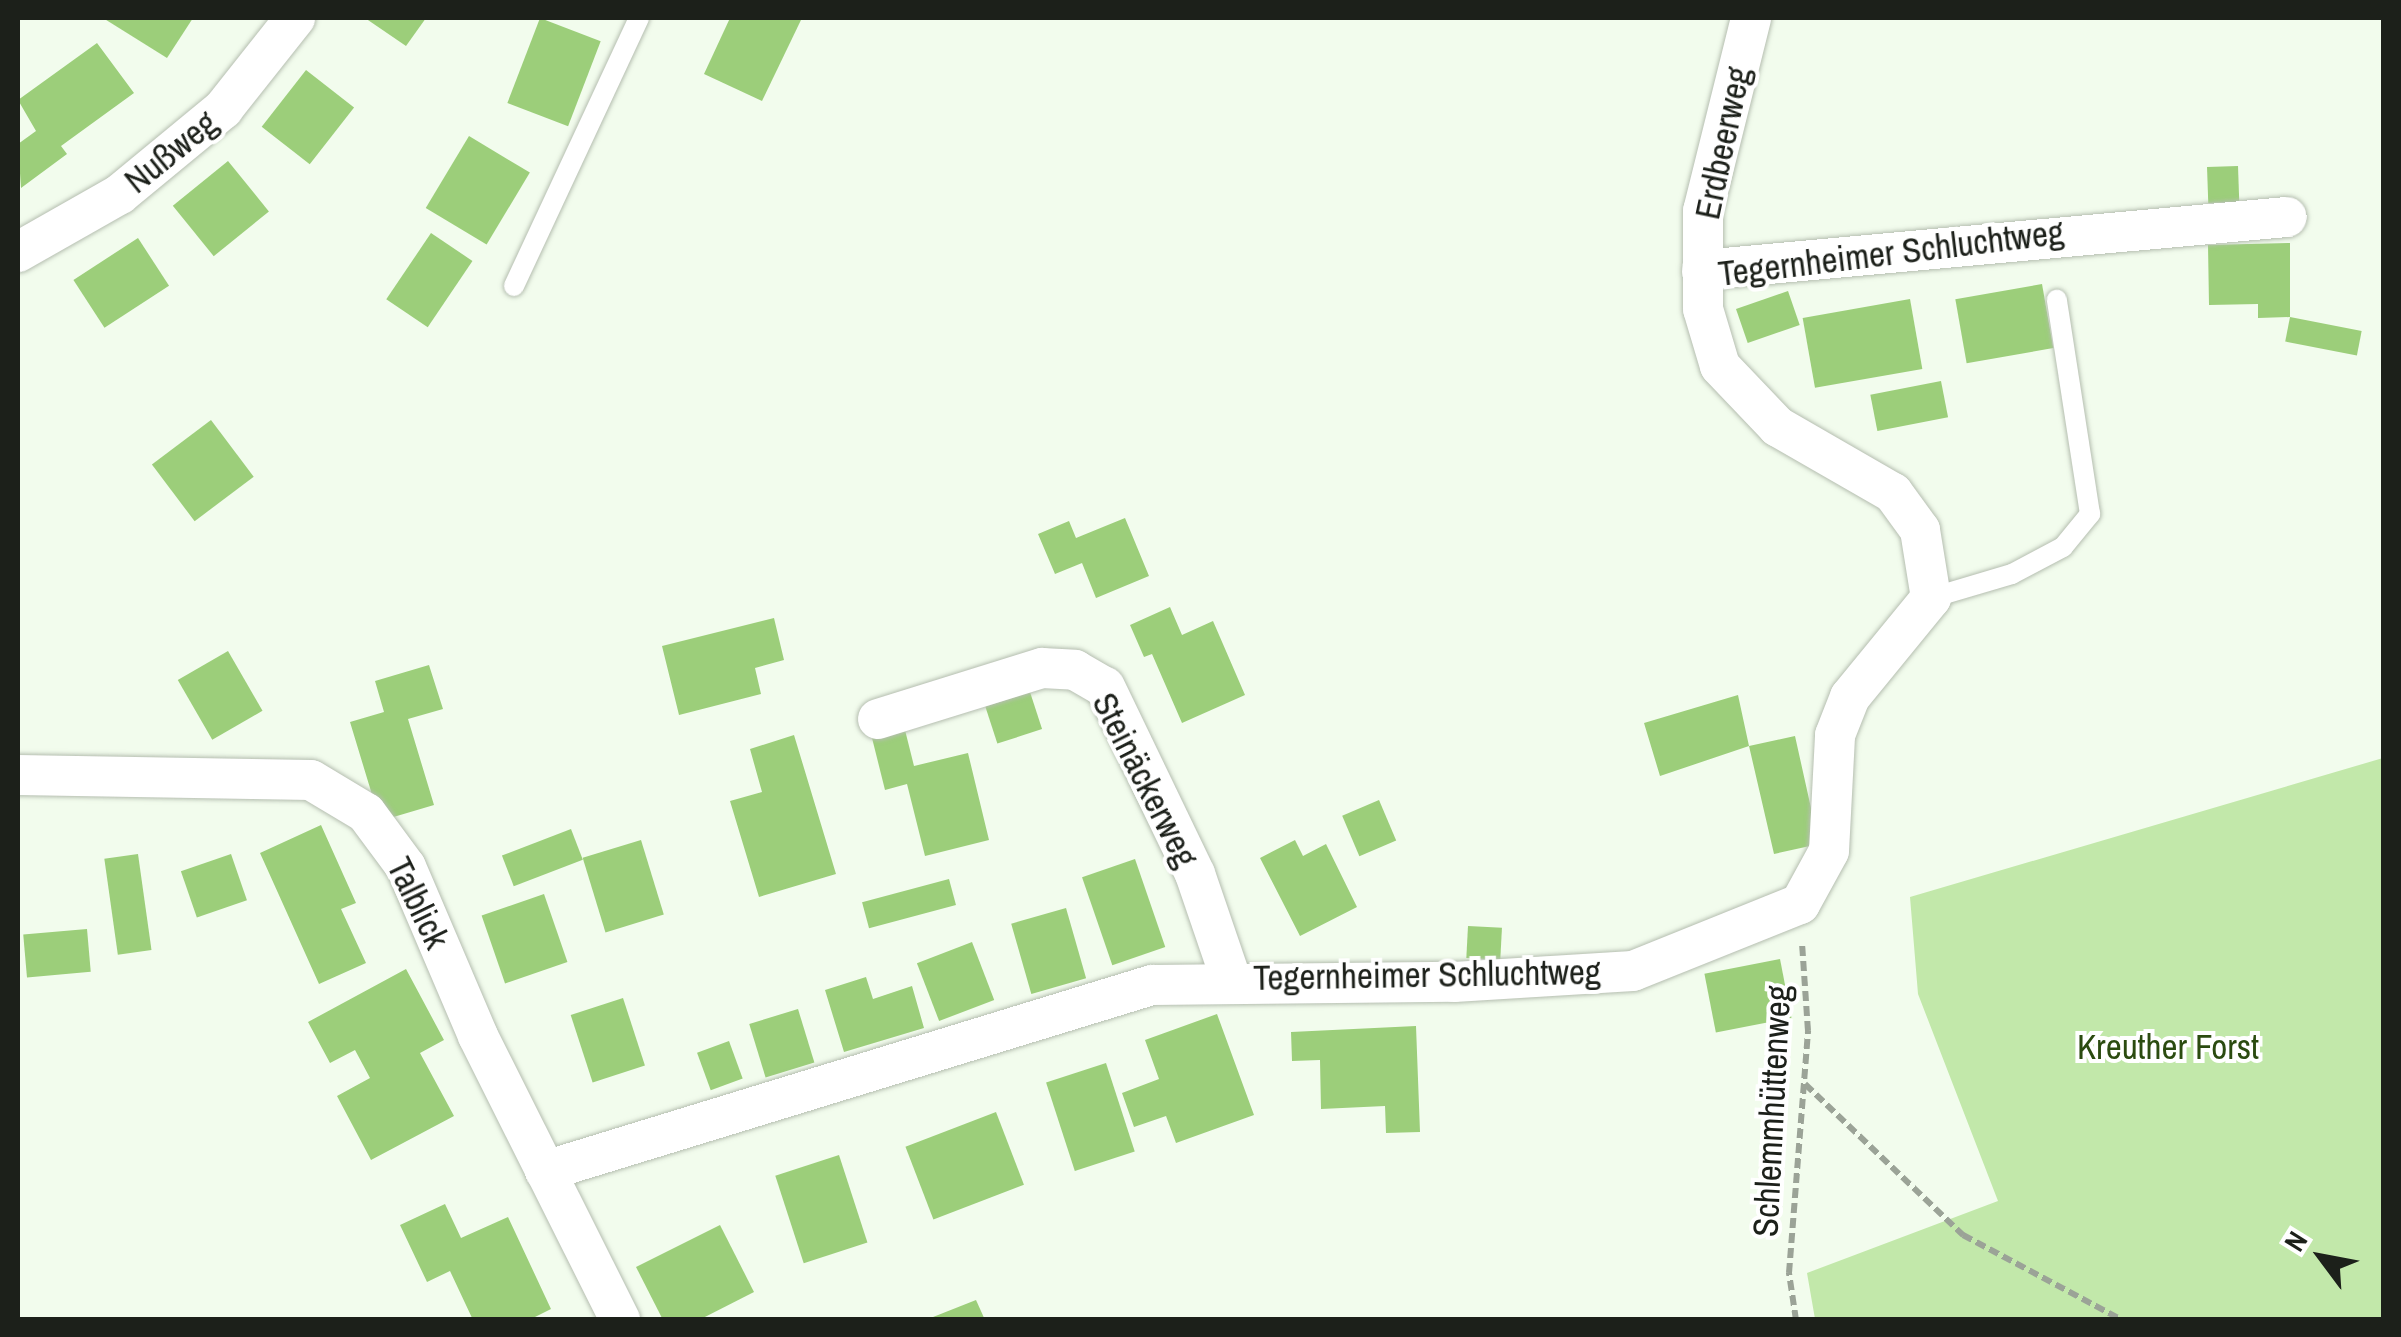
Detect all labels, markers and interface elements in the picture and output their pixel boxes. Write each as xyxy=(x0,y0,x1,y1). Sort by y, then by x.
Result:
street label: Erdbeerweg xyxy=(1686,63,1760,223)
street label: Nußweg xyxy=(116,102,226,202)
street label: Tegernheimer Schluchtweg xyxy=(1716,211,2066,295)
street label: Steinäckerweg xyxy=(1083,686,1207,874)
street label: Talblick xyxy=(378,851,458,955)
street label: Tegernheimer Schluchtweg xyxy=(1253,951,1601,999)
street label: Schlemmhüttenweg xyxy=(1744,984,1800,1238)
park label: Kreuther Forst xyxy=(2077,1026,2259,1068)
north arrow xyxy=(2271,1207,2371,1307)
text: N xyxy=(2275,1224,2316,1258)

